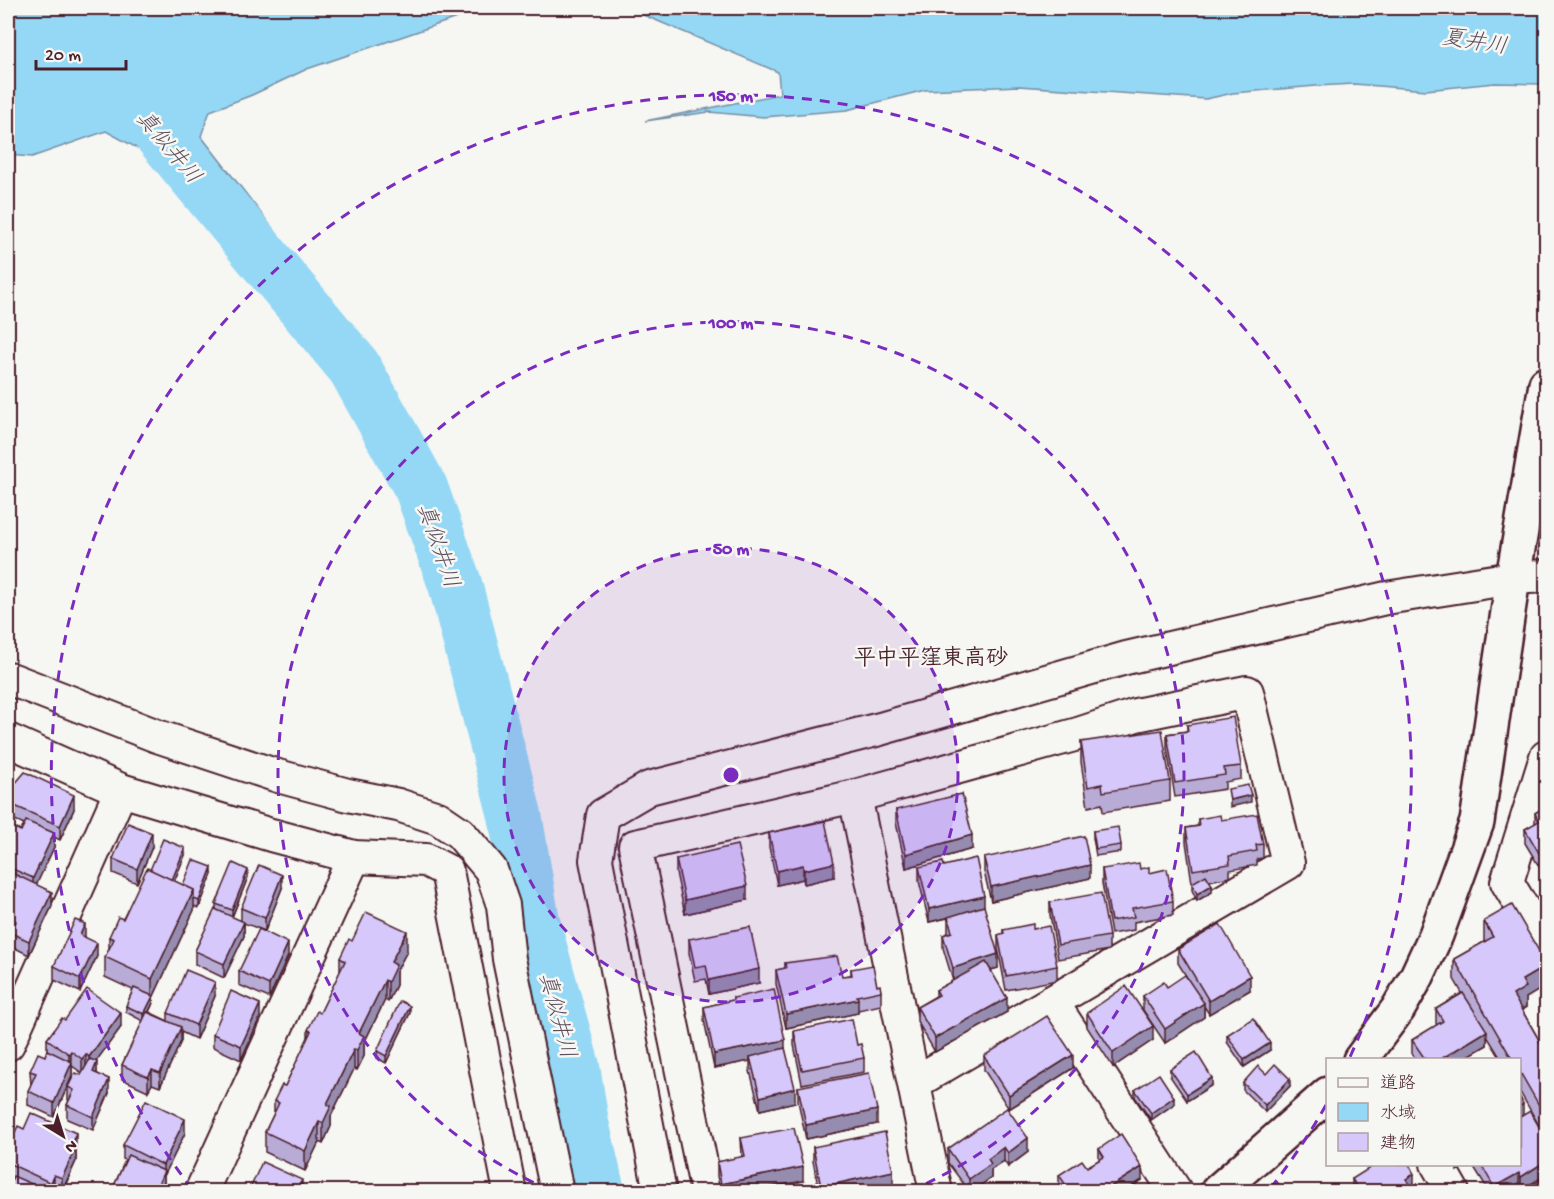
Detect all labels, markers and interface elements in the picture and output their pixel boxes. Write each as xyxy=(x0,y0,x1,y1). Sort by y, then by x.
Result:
water label: 夏井川 xyxy=(1440,25,1509,62)
scale bar xyxy=(36,33,126,71)
text: 20 m xyxy=(45,46,81,67)
text: 150 m xyxy=(708,87,753,108)
water label: 真似井川 xyxy=(129,106,206,191)
text: 100 m xyxy=(708,314,754,335)
water label: 真似井川 xyxy=(410,500,464,592)
text: 50 m xyxy=(713,540,750,561)
district label: 平中平窪東高砂 xyxy=(854,645,1008,673)
centre of rings xyxy=(721,765,741,785)
water label: 真似井川 xyxy=(531,970,580,1062)
legend xyxy=(1326,1058,1521,1166)
text: 道路 xyxy=(1380,1073,1416,1095)
text: 水域 xyxy=(1380,1103,1416,1125)
north arrow xyxy=(33,1106,93,1166)
text: 建物 xyxy=(1380,1133,1416,1155)
text: N xyxy=(60,1134,80,1156)

